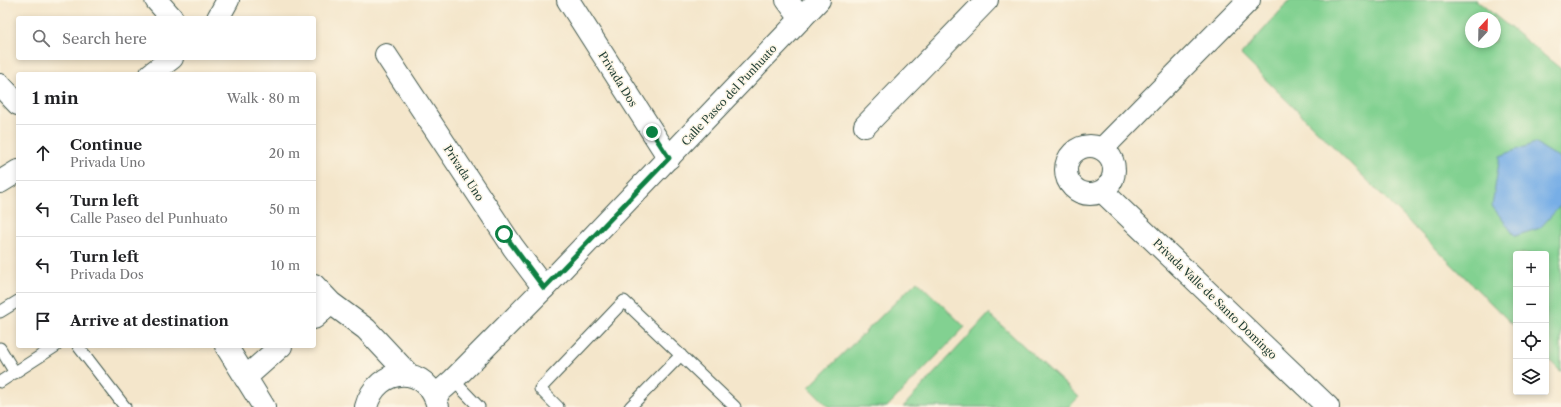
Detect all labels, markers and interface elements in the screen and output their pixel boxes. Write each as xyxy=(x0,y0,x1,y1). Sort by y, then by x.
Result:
north arrow xyxy=(1465,12,1501,48)
search box xyxy=(16,16,316,60)
icon: search xyxy=(30,27,52,49)
text: Search here xyxy=(62,29,147,48)
street label: Calle Paseo del Punhuato xyxy=(678,41,780,149)
street label: Privada Dos xyxy=(596,49,641,109)
text: 1 min xyxy=(32,88,79,108)
text: Walk · 80 m xyxy=(227,90,300,106)
route end xyxy=(643,123,661,141)
text: Continue xyxy=(70,135,142,154)
icon: ahead xyxy=(32,142,54,164)
street label: Privada Uno xyxy=(441,142,487,204)
text: 20 m xyxy=(269,145,300,161)
text: Privada Uno xyxy=(70,154,145,170)
text: Turn left xyxy=(70,191,139,210)
icon: left xyxy=(32,198,54,220)
text: 50 m xyxy=(269,201,300,217)
text: Calle Paseo del Punhuato xyxy=(70,210,228,226)
route start xyxy=(495,225,513,243)
street label: Privada Valle de Santo Domingo xyxy=(1150,236,1280,362)
text: Turn left xyxy=(70,247,139,266)
map controls xyxy=(1513,251,1549,395)
button: + xyxy=(1513,251,1549,287)
icon: left xyxy=(32,254,54,276)
text: 10 m xyxy=(271,257,300,273)
text: Privada Dos xyxy=(70,266,144,282)
button: − xyxy=(1513,287,1549,323)
icon: arrive xyxy=(32,310,54,332)
text: Arrive at destination xyxy=(70,311,229,330)
button: locate xyxy=(1513,323,1549,359)
button: layers xyxy=(1513,359,1549,395)

